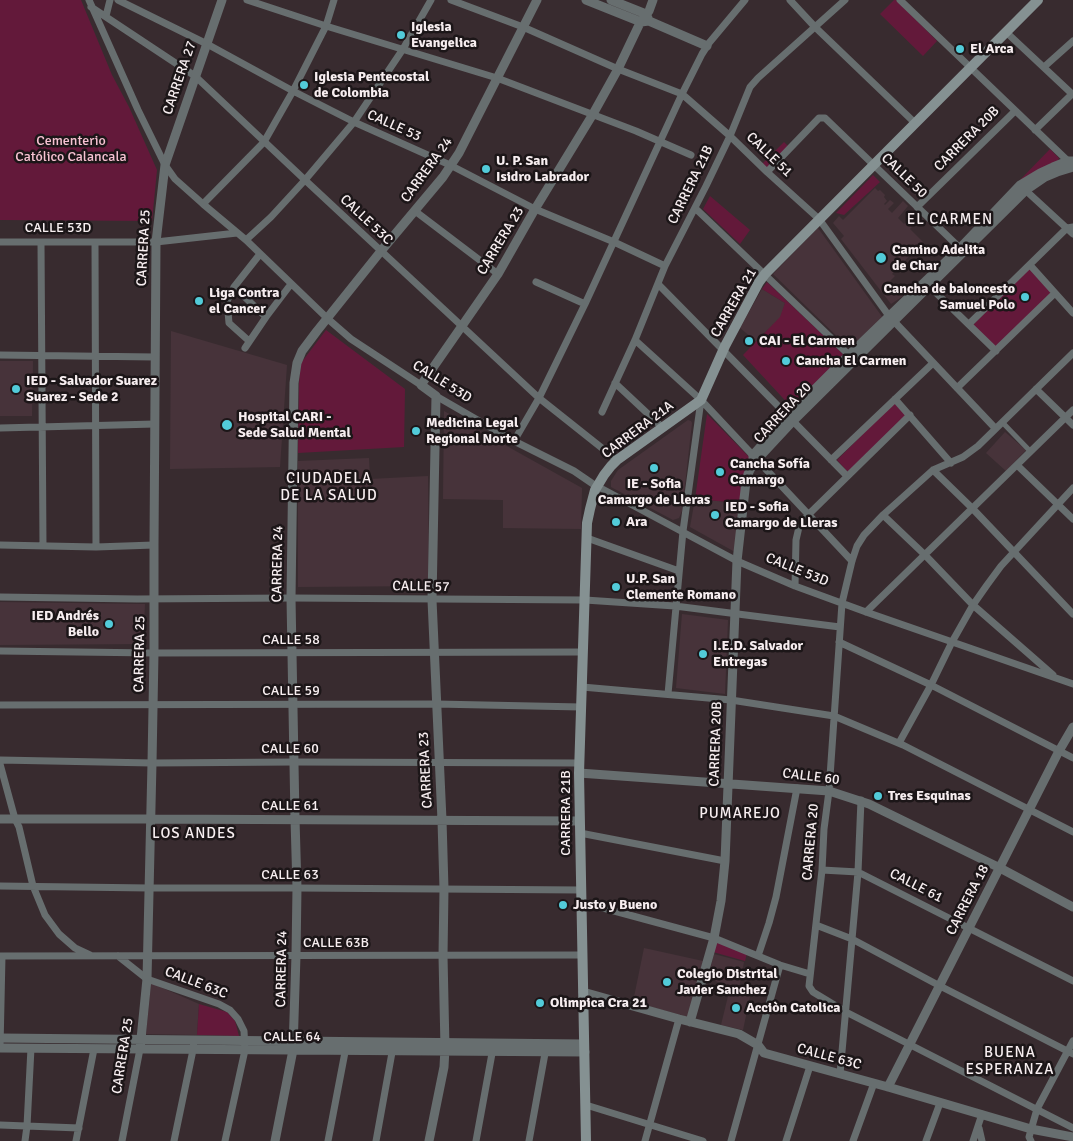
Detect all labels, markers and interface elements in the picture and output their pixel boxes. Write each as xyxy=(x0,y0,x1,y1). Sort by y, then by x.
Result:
place label: Iglesia Evangelica xyxy=(411,19,477,52)
marker: Iglesia Evangelica xyxy=(395,29,407,41)
street label: CARRERA 27 xyxy=(160,39,200,117)
place label: El Arca xyxy=(970,41,1014,57)
marker: El Arca xyxy=(954,43,966,55)
place label: Iglesia Pentecostal de Colombia xyxy=(314,69,429,102)
marker: Iglesia Pentecostal de Colombia xyxy=(298,79,310,91)
street label: CARRERA 20B xyxy=(931,103,1003,175)
street label: CALLE 53 xyxy=(364,107,424,145)
street label: CALLE 51 xyxy=(742,129,796,181)
park label: Cementerio Católico Calancala xyxy=(15,133,127,166)
street label: CARRERA 24 xyxy=(398,134,456,206)
street label: CARRERA 21B xyxy=(665,143,717,227)
street label: CALLE 50 xyxy=(877,150,931,202)
place label: U. P. San Isidro Labrador xyxy=(496,153,589,186)
marker: U. P. San Isidro Labrador xyxy=(480,163,492,175)
street label: CALLE 53C xyxy=(336,191,396,249)
street label: CARRERA 23 xyxy=(474,204,528,278)
street label: CARRERA 25 xyxy=(134,209,154,287)
district label: EL CARMEN xyxy=(906,211,994,229)
street label: CALLE 53D xyxy=(25,220,91,236)
place label: Camino Adelita de Char xyxy=(892,242,985,274)
marker: Camino Adelita de Char xyxy=(874,251,888,265)
street label: CARRERA 21 xyxy=(707,265,761,341)
place label: Cancha de baloncesto Samuel Polo xyxy=(884,281,1015,314)
place label: Liga Contra el Cancer xyxy=(209,285,279,318)
marker: Cancha de baloncesto Samuel Polo xyxy=(1019,291,1031,303)
marker: Liga Contra el Cancer xyxy=(193,295,205,307)
place label: CAI - El Carmen xyxy=(759,333,855,349)
marker: CAI - El Carmen xyxy=(743,335,755,347)
place label: Cancha El Carmen xyxy=(796,353,907,369)
marker: Cancha El Carmen xyxy=(780,355,792,367)
street label: CALLE 53D xyxy=(409,357,475,407)
place label: IED - Salvador Suarez Suarez - Sede 2 xyxy=(26,373,157,406)
street label: CARRERA 20 xyxy=(751,379,815,447)
marker: IED - Salvador Suarez Suarez - Sede 2 xyxy=(10,383,22,395)
street label: CARRERA 21A xyxy=(599,398,677,462)
place label: Hospital CARI - Sede Salud Mental xyxy=(238,409,351,442)
place label: Medicina Legal Regional Norte xyxy=(426,415,518,448)
marker: Hospital CARI - Sede Salud Mental xyxy=(220,418,234,432)
marker: Medicina Legal Regional Norte xyxy=(410,425,422,437)
place label: Cancha Sofía Camargo xyxy=(730,456,810,488)
marker: IE - Sofia Camargo de Lleras xyxy=(648,462,660,474)
marker: Cancha Sofía Camargo xyxy=(714,466,726,478)
district label: CIUDADELA DE LA SALUD xyxy=(279,470,379,505)
place label: IE - Sofia Camargo de Lleras xyxy=(598,476,710,508)
place label: IED - Sofia Camargo de Lleras xyxy=(725,499,837,532)
marker: IED - Sofia Camargo de Lleras xyxy=(709,509,721,521)
place label: Ara xyxy=(626,514,648,530)
marker: Ara xyxy=(610,516,622,528)
street label: CARRERA 24 xyxy=(269,525,287,603)
street label: CALLE 53D xyxy=(763,550,831,590)
place label: U.P. San Clemente Romano xyxy=(626,571,736,604)
street label: CALLE 57 xyxy=(392,578,450,596)
marker: U.P. San Clemente Romano xyxy=(610,581,622,593)
place label: IED Andrés Bello xyxy=(32,608,99,640)
street label: CARRERA 25 xyxy=(131,615,149,693)
marker: IED Andrés Bello xyxy=(103,618,115,630)
street label: CALLE 58 xyxy=(262,632,320,648)
place label: I.E.D. Salvador Entregas xyxy=(713,638,803,670)
marker: I.E.D. Salvador Entregas xyxy=(697,648,709,660)
street label: CALLE 59 xyxy=(262,683,320,699)
street label: CARRERA 20B xyxy=(706,701,726,787)
street label: CARRERA 23 xyxy=(416,731,436,809)
street label: CALLE 60 xyxy=(261,741,319,757)
street label: CALLE 60 xyxy=(781,765,841,789)
street label: CARRERA 21B xyxy=(558,770,574,856)
place label: Tres Esquinas xyxy=(888,788,971,804)
marker: Tres Esquinas xyxy=(872,790,884,802)
street label: CALLE 61 xyxy=(261,798,319,814)
street label: CARRERA 20 xyxy=(799,803,823,881)
district label: PUMAREJO xyxy=(698,805,782,823)
district label: LOS ANDES xyxy=(151,825,237,843)
street label: CARRERA 18 xyxy=(943,862,993,938)
street label: CALLE 61 xyxy=(887,865,945,907)
street label: CALLE 63 xyxy=(261,867,319,883)
place label: Justo y Bueno xyxy=(573,897,657,913)
marker: Justo y Bueno xyxy=(557,899,569,911)
street label: CARRERA 24 xyxy=(273,930,291,1008)
street label: CALLE 63B xyxy=(303,935,369,951)
street label: CALLE 63C xyxy=(162,963,230,1003)
place label: Colegio Distrital Javier Sanchez xyxy=(677,966,778,999)
marker: Colegio Distrital Javier Sanchez xyxy=(661,976,673,988)
place label: Olimpica Cra 21 xyxy=(550,995,647,1011)
marker: Olimpica Cra 21 xyxy=(534,997,546,1009)
place label: Acciòn Catolica xyxy=(746,1000,841,1016)
marker: Acciòn Catolica xyxy=(730,1002,742,1014)
street label: CARRERA 25 xyxy=(109,1017,137,1095)
street label: CALLE 64 xyxy=(263,1029,321,1045)
street label: CALLE 63C xyxy=(795,1040,863,1074)
district label: BUENA ESPERANZA xyxy=(964,1044,1056,1079)

